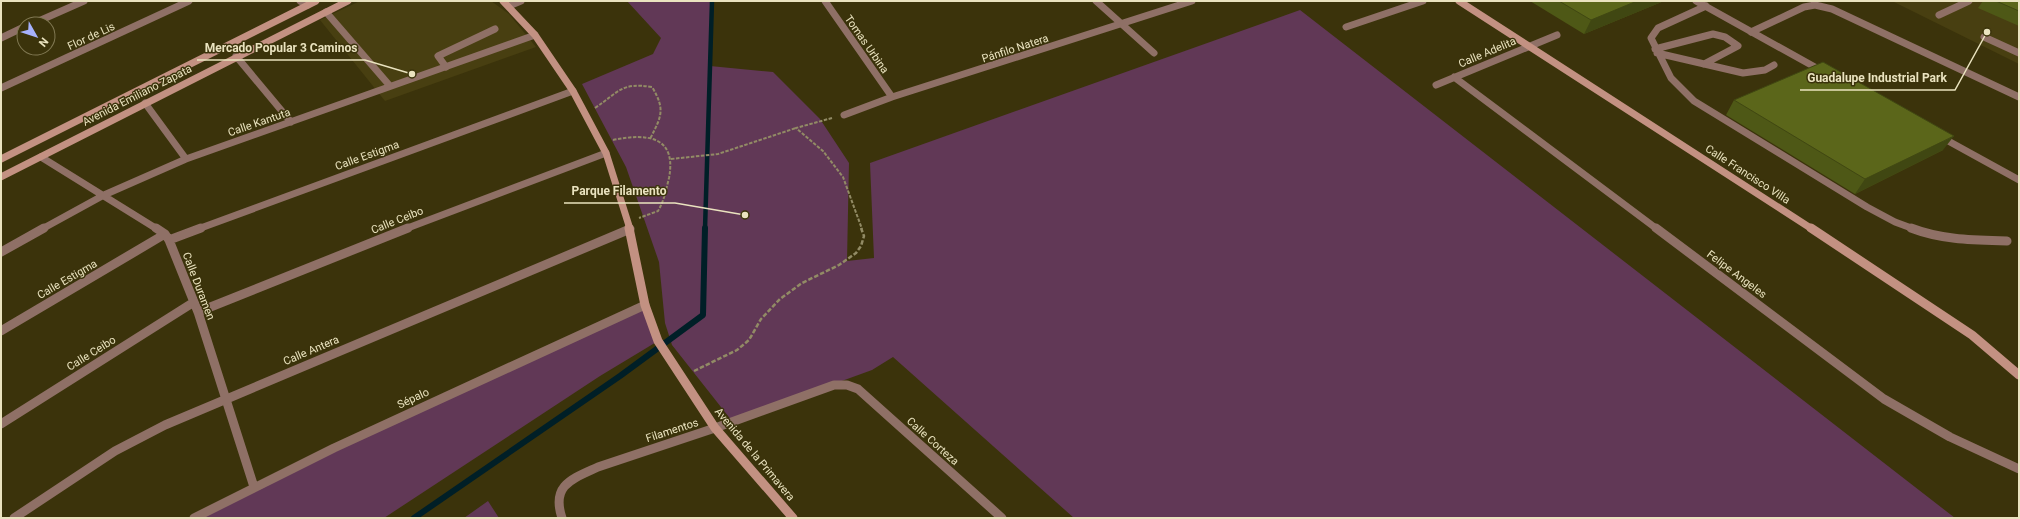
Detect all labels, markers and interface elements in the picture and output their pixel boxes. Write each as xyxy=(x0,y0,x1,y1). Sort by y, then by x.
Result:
street label: Tomas Urbina xyxy=(842,13,891,76)
north arrow xyxy=(16,16,56,56)
street label: Flor de Lis xyxy=(66,20,117,53)
street label: Pánfilo Natera xyxy=(980,32,1050,65)
text: N xyxy=(36,35,51,49)
street label: Calle Adelita xyxy=(1456,35,1518,70)
callout: Mercado Popular 3 Caminos xyxy=(197,36,365,60)
text: Mercado Popular 3 Caminos xyxy=(205,41,357,55)
street label: Avenida Emiliano Zapata xyxy=(80,62,194,129)
callout: Guadalupe Industrial Park xyxy=(1800,66,1955,90)
text: Guadalupe Industrial Park xyxy=(1807,71,1947,85)
street label: Calle Kantuta xyxy=(226,106,292,139)
street label: Calle Estigma xyxy=(333,138,401,173)
street label: Calle Francisco Villa xyxy=(1703,142,1793,207)
callout: Parque Filamento xyxy=(564,179,675,203)
text: Parque Filamento xyxy=(572,184,667,198)
street label: Calle Ceibo xyxy=(369,204,425,237)
street label: Felipe Angeles xyxy=(1704,248,1769,301)
street label: Calle Duramen xyxy=(180,251,217,322)
street label: Calle Estigma xyxy=(35,257,100,302)
street label: Calle Ceibo xyxy=(64,333,118,374)
street label: Calle Antera xyxy=(281,333,341,368)
street label: Sépalo xyxy=(395,385,431,411)
street label: Avenida de la Primavera xyxy=(712,405,797,503)
street label: Calle Corteza xyxy=(904,415,961,468)
street label: Filamentos xyxy=(644,416,700,445)

